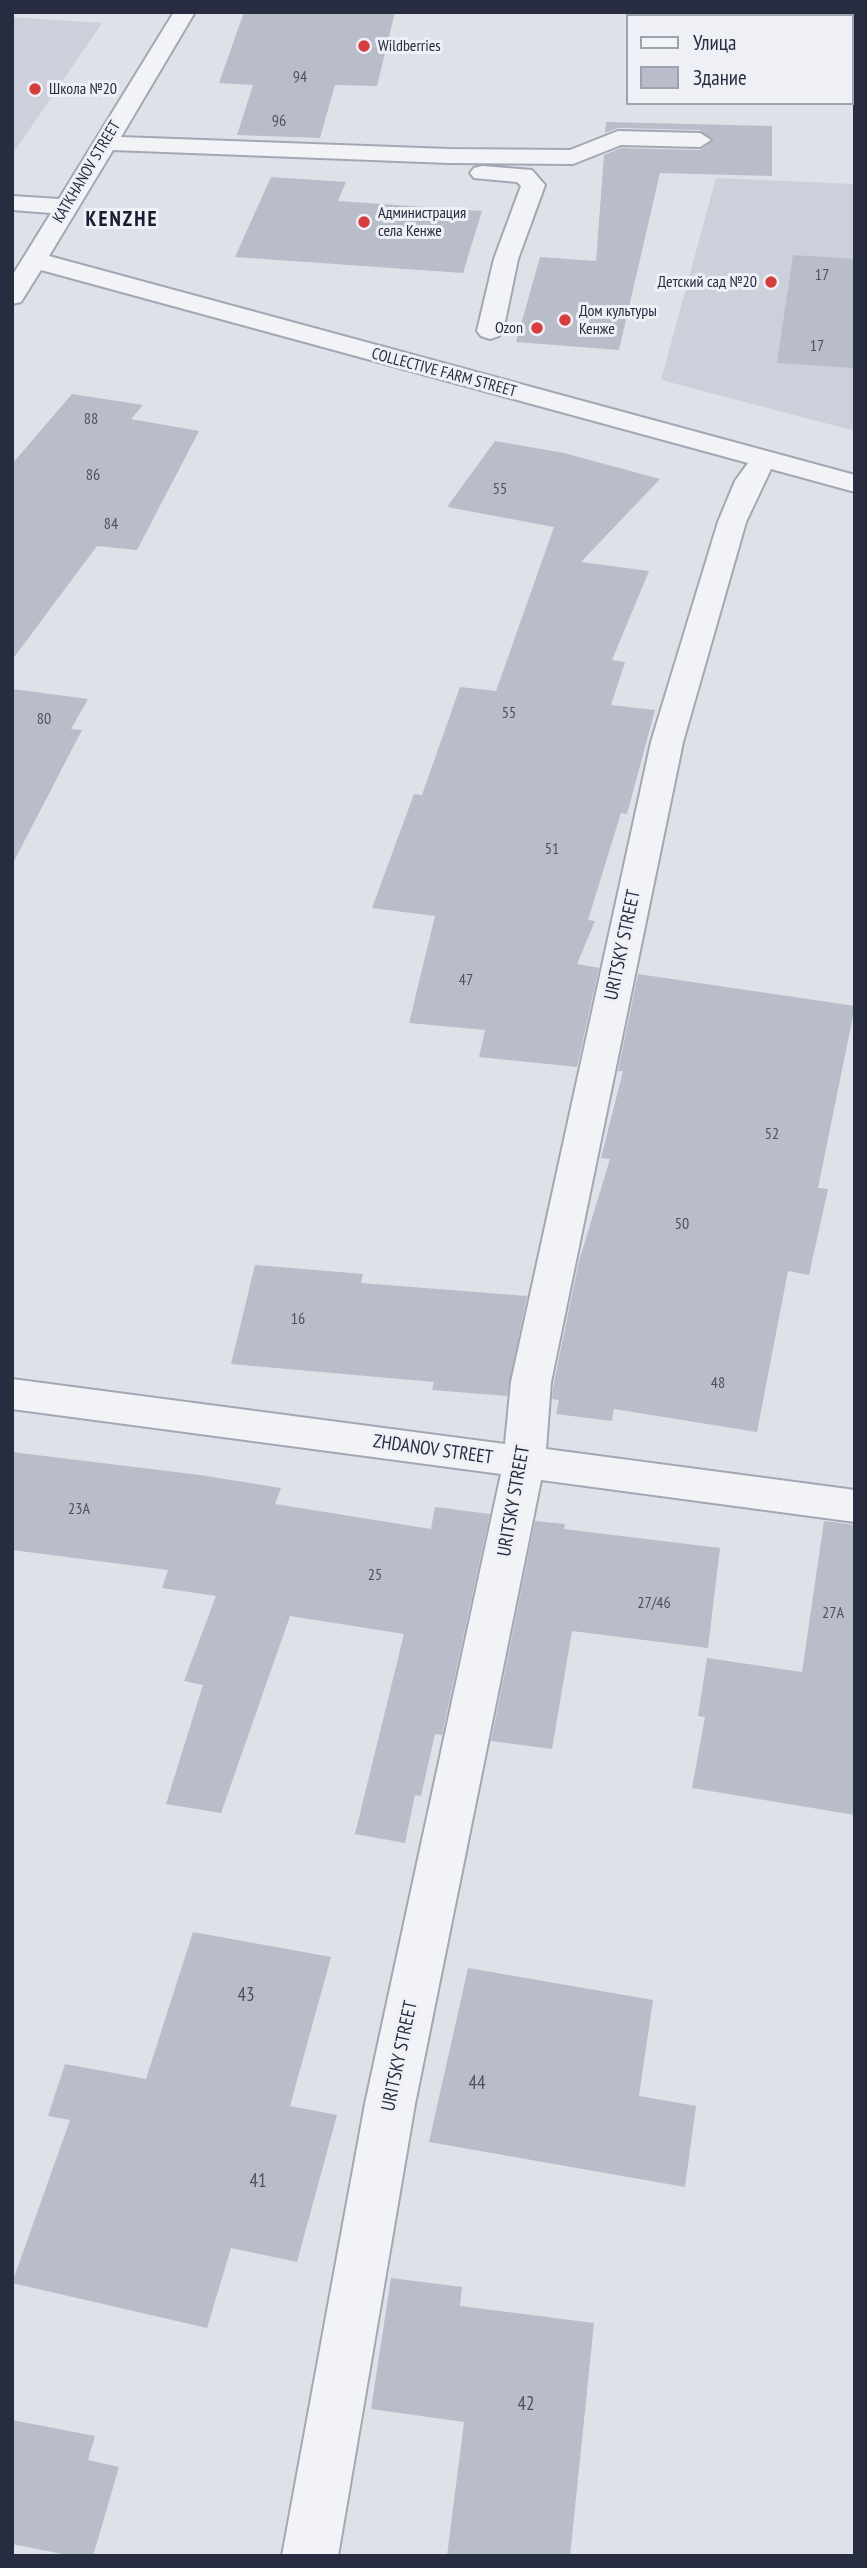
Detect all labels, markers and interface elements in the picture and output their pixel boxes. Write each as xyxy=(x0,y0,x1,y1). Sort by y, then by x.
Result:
legend xyxy=(626,14,853,105)
text: Улица xyxy=(693,29,736,56)
place label: Wildberries xyxy=(378,36,441,56)
marker: Wildberries xyxy=(356,38,372,54)
text: Здание xyxy=(693,64,747,91)
house number: 94 xyxy=(293,67,307,87)
place label: Школа №20 xyxy=(49,79,117,99)
marker: Школа №20 xyxy=(27,81,43,97)
house number: 96 xyxy=(272,111,286,131)
street label: KATKHANOV STREET xyxy=(49,117,125,227)
place label: Администрация села Кенже xyxy=(378,203,466,241)
district label: KENZHE xyxy=(86,207,158,233)
marker: Администрация села Кенже xyxy=(356,214,372,230)
house number: 17 xyxy=(815,265,829,285)
place label: Детский сад №20 xyxy=(658,272,757,292)
marker: Детский сад №20 xyxy=(763,274,779,290)
place label: Дом культуры Кенже xyxy=(579,301,657,339)
marker: Дом культуры Кенже xyxy=(557,312,573,328)
place label: Ozon xyxy=(495,318,523,338)
marker: Ozon xyxy=(529,320,545,336)
house number: 17 xyxy=(810,336,824,356)
street label: COLLECTIVE FARM STREET xyxy=(369,344,519,402)
house number: 88 xyxy=(84,409,98,429)
house number: 86 xyxy=(86,465,100,485)
house number: 55 xyxy=(493,479,507,499)
house number: 84 xyxy=(104,514,118,534)
house number: 55 xyxy=(502,703,516,723)
house number: 80 xyxy=(37,709,51,729)
house number: 51 xyxy=(545,839,559,859)
street label: URITSKY STREET xyxy=(600,888,646,1002)
house number: 47 xyxy=(459,970,473,990)
house number: 52 xyxy=(765,1124,779,1144)
house number: 50 xyxy=(675,1214,689,1234)
house number: 16 xyxy=(291,1309,305,1329)
house number: 48 xyxy=(711,1373,725,1393)
street label: ZHDANOV STREET xyxy=(372,1430,494,1470)
street label: URITSKY STREET xyxy=(493,1444,535,1558)
house number: 23А xyxy=(68,1499,90,1519)
house number: 25 xyxy=(368,1565,382,1585)
house number: 27/46 xyxy=(637,1593,671,1613)
house number: 27А xyxy=(822,1603,844,1623)
house number: 43 xyxy=(237,1985,255,2007)
street label: URITSKY STREET xyxy=(377,1999,423,2113)
house number: 44 xyxy=(468,2073,486,2095)
house number: 41 xyxy=(249,2171,267,2193)
house number: 42 xyxy=(517,2394,535,2416)

